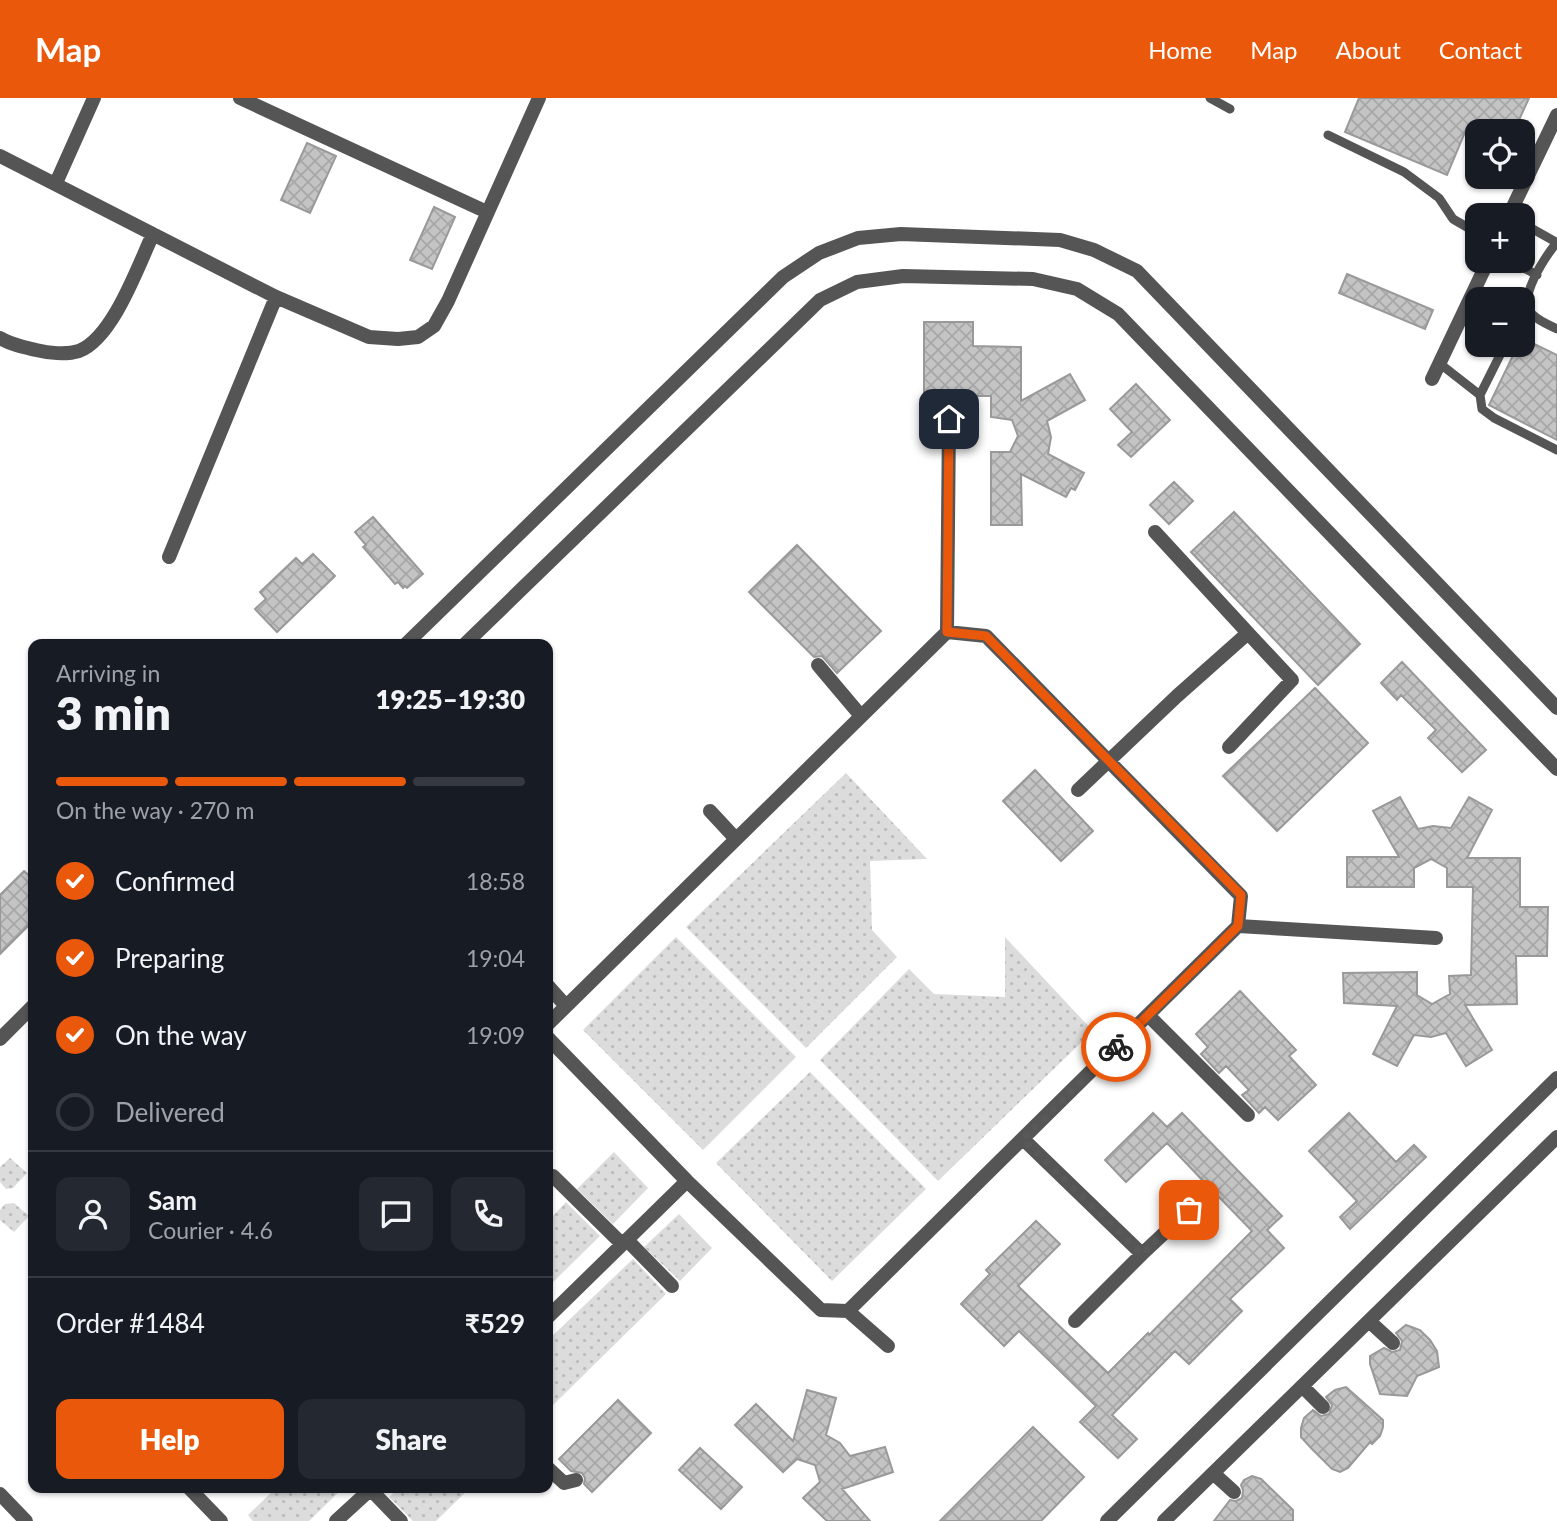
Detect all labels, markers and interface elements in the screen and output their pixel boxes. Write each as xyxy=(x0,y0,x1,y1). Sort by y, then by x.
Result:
text: Map xyxy=(35,29,101,69)
text: Home xyxy=(1148,35,1212,64)
text: Map xyxy=(1250,35,1298,64)
text: About xyxy=(1336,35,1401,64)
text: Contact xyxy=(1439,35,1522,64)
map controls xyxy=(1465,119,1535,357)
button: locate xyxy=(1465,119,1535,189)
button: + xyxy=(1465,203,1535,273)
button: − xyxy=(1465,287,1535,357)
pin xyxy=(919,389,979,449)
icon: home xyxy=(930,400,968,438)
text: Arriving in xyxy=(56,659,160,687)
text: 19:25–19:30 xyxy=(375,683,525,715)
text: 3 min xyxy=(56,685,171,740)
text: On the way · 270 m xyxy=(56,796,255,824)
icon: check xyxy=(56,862,94,900)
text: Confirmed xyxy=(115,865,235,897)
text: 18:58 xyxy=(466,867,525,895)
icon: check xyxy=(56,939,94,977)
text: Preparing xyxy=(115,942,224,974)
text: 19:04 xyxy=(466,944,525,972)
courier xyxy=(1081,1012,1151,1082)
icon: check xyxy=(56,1016,94,1054)
text: On the way xyxy=(115,1019,247,1051)
text: 19:09 xyxy=(466,1021,525,1049)
icon: bike xyxy=(1097,1028,1135,1066)
text: Delivered xyxy=(115,1096,225,1128)
button: person xyxy=(56,1177,130,1251)
button: chat xyxy=(359,1177,433,1251)
button: phone xyxy=(451,1177,525,1251)
pin xyxy=(1159,1180,1219,1240)
text: Sam xyxy=(148,1184,197,1216)
icon: bag xyxy=(1170,1191,1208,1229)
text: Courier · 4.6 xyxy=(148,1216,273,1244)
text: Order #1484 xyxy=(56,1307,205,1339)
text: ₹529 xyxy=(465,1307,525,1339)
button: Help xyxy=(56,1399,284,1479)
button: Share xyxy=(298,1399,525,1479)

